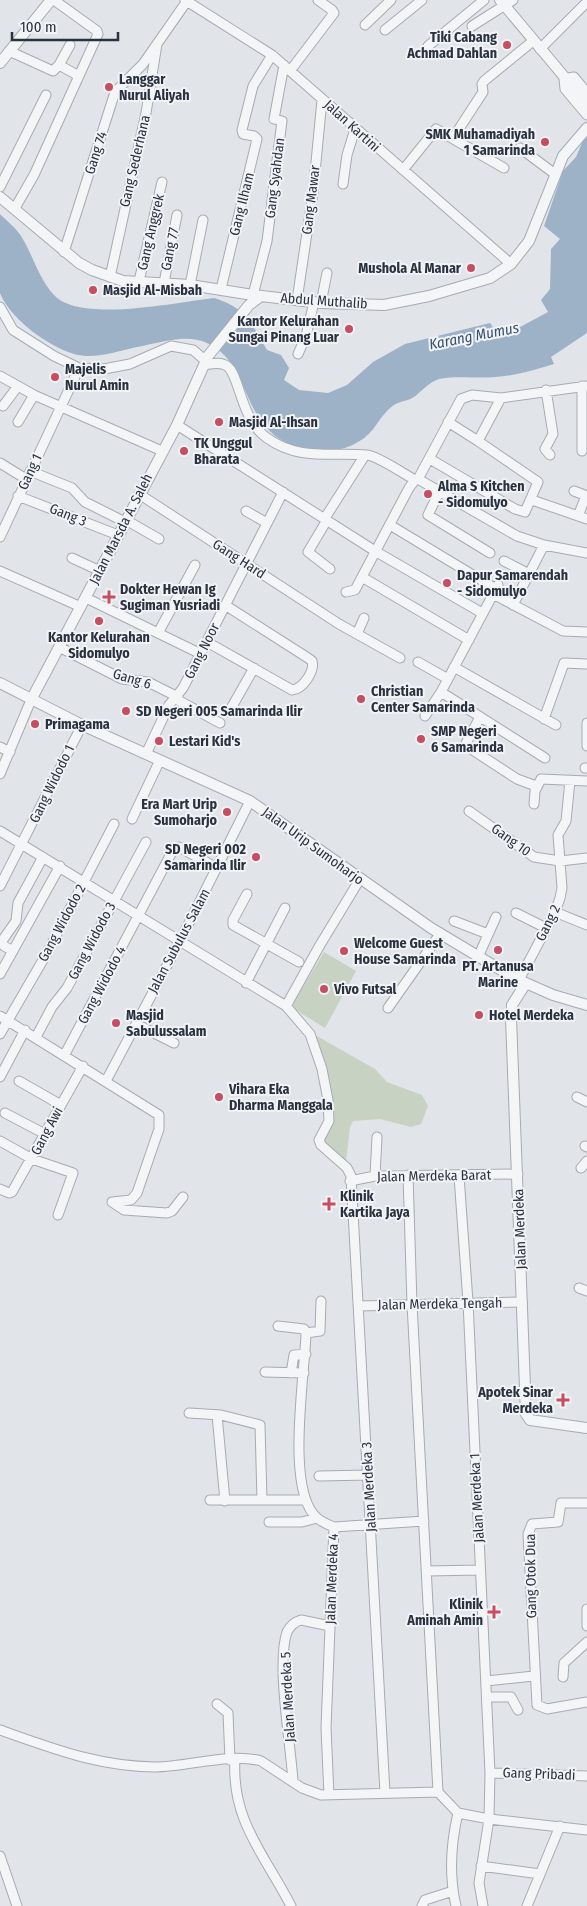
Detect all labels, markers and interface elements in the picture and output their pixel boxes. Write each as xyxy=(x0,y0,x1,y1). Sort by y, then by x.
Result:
scale bar xyxy=(12,10,119,42)
text: 100 m xyxy=(20,18,57,36)
place label: Tiki Cabang Achmad Dahlan xyxy=(406,29,497,62)
marker: Tiki Cabang Achmad Dahlan xyxy=(501,39,513,51)
place label: Langgar Nurul Aliyah xyxy=(119,71,190,104)
marker: Langgar Nurul Aliyah xyxy=(103,81,115,93)
street label: Jalan Kartini xyxy=(320,96,384,156)
street label: Gang Sederhana xyxy=(116,113,154,209)
place label: SMK Muhamadiyah 1 Samarinda xyxy=(426,126,535,159)
street label: Gang 74 xyxy=(81,129,111,177)
marker: SMK Muhamadiyah 1 Samarinda xyxy=(539,136,551,148)
street label: Gang Syahdan xyxy=(262,137,288,219)
street label: Gang Mawar xyxy=(298,164,324,236)
street label: Gang Ilham xyxy=(226,171,258,237)
street label: Gang Anggrek xyxy=(134,192,168,272)
street label: Gang 77 xyxy=(158,226,183,272)
place label: Mushola Al Manar xyxy=(358,260,462,277)
marker: Mushola Al Manar xyxy=(465,262,477,274)
place label: Masjid Al-Misbah xyxy=(103,282,202,299)
marker: Masjid Al-Misbah xyxy=(87,284,99,296)
street label: Abdul Muthalib xyxy=(280,289,368,313)
place label: Kantor Kelurahan Sungai Pinang Luar xyxy=(229,313,340,346)
water label: Karang Mumus xyxy=(428,318,521,354)
marker: Kantor Kelurahan Sungai Pinang Luar xyxy=(343,323,355,335)
place label: Majelis Nurul Amin xyxy=(65,361,129,394)
marker: Majelis Nurul Amin xyxy=(49,371,61,383)
place label: Masjid Al-Ihsan xyxy=(229,414,318,431)
marker: Masjid Al-Ihsan xyxy=(213,416,225,428)
place label: TK Unggul Bharata xyxy=(194,435,253,468)
marker: TK Unggul Bharata xyxy=(178,445,190,457)
street label: Gang 1 xyxy=(14,451,46,493)
street label: Jalan Marsda A. Saleh xyxy=(86,471,156,587)
place label: Alma S Kitchen - Sidomulyo xyxy=(437,478,524,511)
marker: Alma S Kitchen - Sidomulyo xyxy=(422,488,434,500)
street label: Gang 3 xyxy=(47,500,89,530)
street label: Gang Hard xyxy=(209,536,269,582)
place label: Dapur Samarendah - Sidomulyo xyxy=(457,567,568,600)
marker: Dapur Samarendah - Sidomulyo xyxy=(441,577,453,589)
place label: Dokter Hewan Ig Sugiman Yusriadi xyxy=(120,581,221,614)
marker: Dokter Hewan Ig Sugiman Yusriadi xyxy=(102,590,116,604)
marker: Kantor Kelurahan Sidomulyo xyxy=(93,615,105,627)
street label: Gang Noor xyxy=(181,620,223,682)
place label: Kantor Kelurahan Sidomulyo xyxy=(48,629,150,662)
street label: Gang 6 xyxy=(111,665,153,693)
place label: Christian Center Samarinda xyxy=(371,683,475,716)
marker: Christian Center Samarinda xyxy=(355,693,367,705)
place label: SD Negeri 005 Samarinda Ilir xyxy=(136,703,303,720)
marker: SD Negeri 005 Samarinda Ilir xyxy=(120,705,132,717)
place label: Primagama xyxy=(45,716,110,733)
marker: Primagama xyxy=(29,718,41,730)
place label: SMP Negeri 6 Samarinda xyxy=(431,723,504,756)
place label: Lestari Kid's xyxy=(169,733,240,750)
marker: SMP Negeri 6 Samarinda xyxy=(415,733,427,745)
marker: Lestari Kid's xyxy=(153,735,165,747)
street label: Gang Widodo 1 xyxy=(26,742,78,826)
place label: Era Mart Urip Sumoharjo xyxy=(141,796,218,829)
street label: Jalan Urip Sumoharjo xyxy=(259,803,367,889)
marker: Era Mart Urip Sumoharjo xyxy=(221,806,233,818)
street label: Gang 10 xyxy=(488,820,534,860)
place label: SD Negeri 002 Samarinda Ilir xyxy=(164,841,247,874)
marker: SD Negeri 002 Samarinda Ilir xyxy=(250,851,262,863)
street label: Gang Widodo 2 xyxy=(34,881,90,965)
street label: Jalan Subulus Salam xyxy=(144,886,214,996)
street label: Gang Widodo 3 xyxy=(64,899,120,983)
street label: Gang 2 xyxy=(532,902,564,944)
place label: Welcome Guest House Samarinda xyxy=(354,935,456,968)
street label: Gang Widodo 4 xyxy=(74,943,130,1027)
marker: PT. Artanusa Marine xyxy=(492,944,504,956)
marker: Welcome Guest House Samarinda xyxy=(338,945,350,957)
place label: PT. Artanusa Marine xyxy=(462,958,534,991)
place label: Vivo Futsal xyxy=(333,981,397,998)
marker: Vivo Futsal xyxy=(318,983,330,995)
place label: Masjid Sabulussalam xyxy=(126,1007,207,1040)
place label: Hotel Merdeka xyxy=(489,1007,574,1024)
marker: Hotel Merdeka xyxy=(473,1009,485,1021)
marker: Masjid Sabulussalam xyxy=(110,1017,122,1029)
place label: Vihara Eka Dharma Manggala xyxy=(228,1081,333,1114)
marker: Vihara Eka Dharma Manggala xyxy=(213,1091,225,1103)
street label: Gang Awi xyxy=(27,1104,67,1158)
street label: Jalan Merdeka Barat xyxy=(377,1166,492,1185)
place label: Klinik Kartika Jaya xyxy=(340,1188,410,1221)
street label: Jalan Merdeka xyxy=(510,1188,530,1270)
marker: Klinik Kartika Jaya xyxy=(322,1197,336,1211)
street label: Jalan Merdeka Tengah xyxy=(378,1294,502,1314)
place label: Apotek Sinar Merdeka xyxy=(477,1384,554,1417)
marker: Apotek Sinar Merdeka xyxy=(557,1394,569,1406)
street label: Jalan Merdeka 3 xyxy=(358,1441,380,1533)
street label: Jalan Merdeka 1 xyxy=(466,1453,488,1543)
street label: Jalan Merdeka 4 xyxy=(322,1533,342,1625)
street label: Gang Otok Dua xyxy=(522,1533,540,1619)
place label: Klinik Aminah Amin xyxy=(406,1596,484,1629)
marker: Klinik Aminah Amin xyxy=(487,1605,501,1619)
street label: Jalan Merdeka 5 xyxy=(277,1651,299,1743)
street label: Gang Pribadi xyxy=(502,1764,576,1784)

